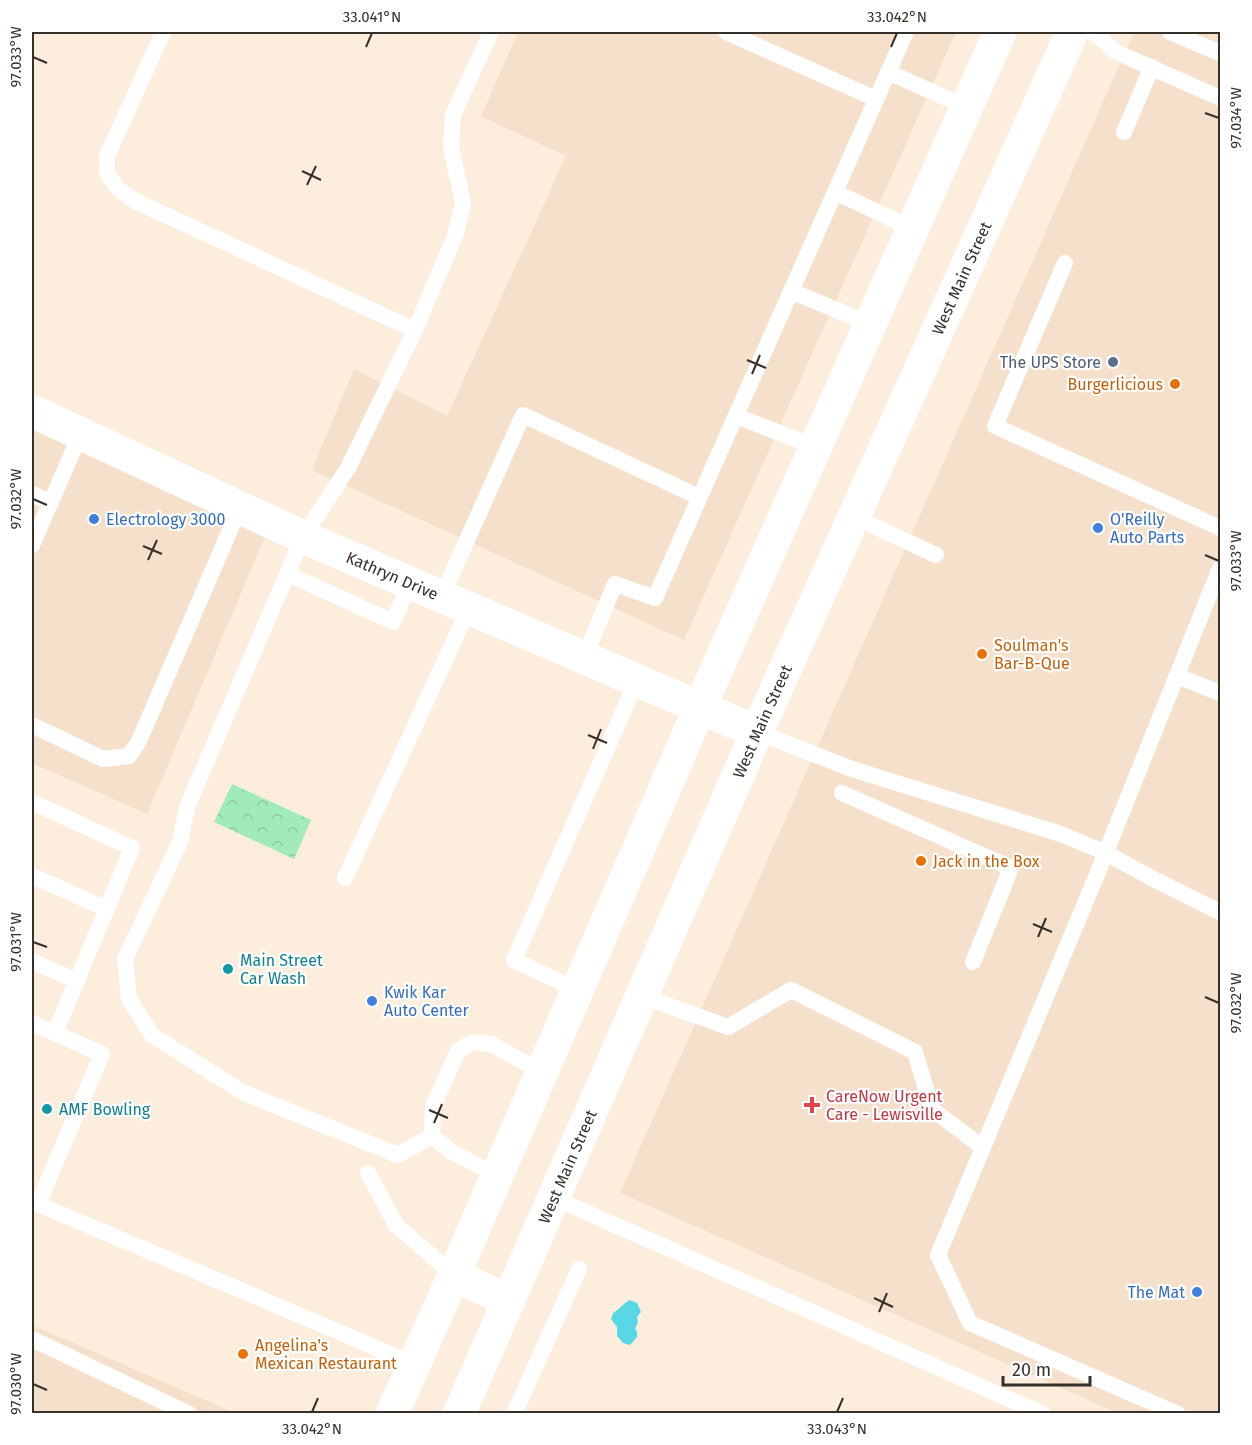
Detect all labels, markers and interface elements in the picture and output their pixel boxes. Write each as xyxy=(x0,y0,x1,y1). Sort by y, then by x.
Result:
text: 33.041°N xyxy=(343,8,401,26)
text: 33.042°N xyxy=(867,8,927,26)
text: 97.033°W xyxy=(7,26,25,88)
text: 97.034°W xyxy=(1227,87,1245,149)
street label: West Main Street xyxy=(928,218,995,338)
place label: The UPS Store xyxy=(1000,353,1101,372)
marker: The UPS Store xyxy=(1106,355,1120,369)
place label: Burgerlicious xyxy=(1068,375,1163,394)
marker: Burgerlicious xyxy=(1168,377,1182,391)
text: 97.032°W xyxy=(7,468,25,529)
place label: Electrology 3000 xyxy=(106,510,225,529)
place label: O'Reilly Auto Parts xyxy=(1110,510,1184,547)
marker: Electrology 3000 xyxy=(87,512,101,526)
marker: O'Reilly Auto Parts xyxy=(1091,521,1105,535)
text: 97.033°W xyxy=(1227,530,1245,592)
street label: Kathryn Drive xyxy=(343,547,441,603)
place label: Soulman's Bar-B-Que xyxy=(994,636,1070,673)
marker: Soulman's Bar-B-Que xyxy=(975,647,989,661)
street label: West Main Street xyxy=(729,662,796,781)
place label: Jack in the Box xyxy=(933,852,1040,871)
marker: Jack in the Box xyxy=(914,854,928,868)
text: 97.031°W xyxy=(7,911,25,972)
place label: Main Street Car Wash xyxy=(240,951,323,988)
marker: Main Street Car Wash xyxy=(221,962,235,976)
text: 97.032°W xyxy=(1227,972,1245,1033)
place label: Kwik Kar Auto Center xyxy=(384,983,470,1020)
marker: Kwik Kar Auto Center xyxy=(365,994,379,1008)
place label: CareNow Urgent Care - Lewisville xyxy=(826,1087,943,1124)
marker: CareNow Urgent Care - Lewisville xyxy=(803,1096,821,1114)
place label: AMF Bowling xyxy=(59,1100,151,1119)
marker: AMF Bowling xyxy=(40,1102,54,1116)
street label: West Main Street xyxy=(534,1107,600,1226)
place label: The Mat xyxy=(1127,1283,1185,1302)
marker: The Mat xyxy=(1190,1285,1204,1299)
place label: Angelina's Mexican Restaurant xyxy=(255,1336,397,1373)
marker: Angelina's Mexican Restaurant xyxy=(236,1347,250,1361)
scale bar xyxy=(1003,1349,1090,1387)
text: 97.030°W xyxy=(7,1352,25,1415)
text: 20 m xyxy=(1012,1359,1051,1381)
text: 33.042°N xyxy=(282,1420,342,1438)
text: 33.043°N xyxy=(807,1420,867,1438)

